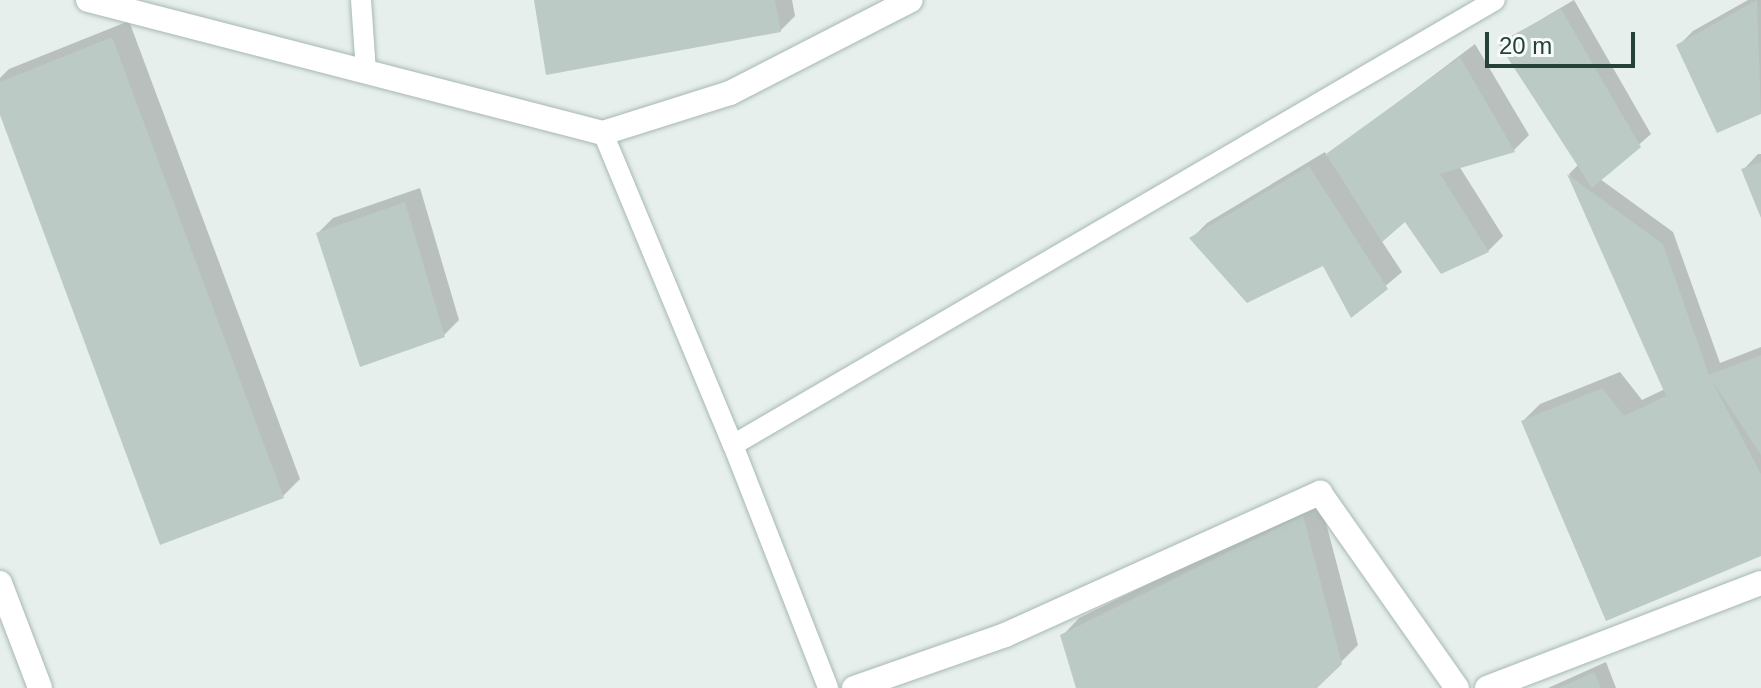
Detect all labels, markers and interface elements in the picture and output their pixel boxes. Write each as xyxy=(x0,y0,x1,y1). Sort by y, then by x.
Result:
scale bar xyxy=(1489,16,1639,66)
text: 20 m xyxy=(1499,32,1552,59)

